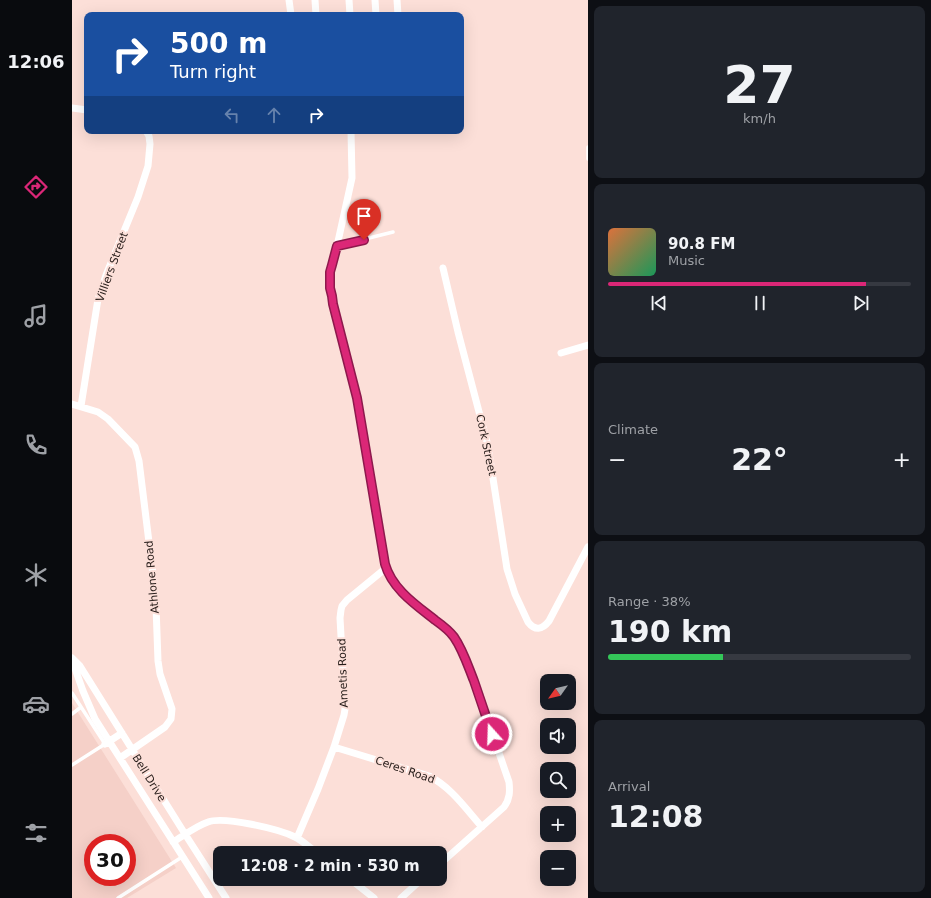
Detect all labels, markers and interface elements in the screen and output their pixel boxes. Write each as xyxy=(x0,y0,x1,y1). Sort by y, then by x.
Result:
text: 500 m xyxy=(170,27,267,60)
icon: right xyxy=(104,28,156,80)
text: 12:06 xyxy=(7,51,65,72)
text: 27 xyxy=(723,55,796,115)
text: Turn right xyxy=(170,61,256,82)
icon: left xyxy=(221,104,243,126)
icon: ahead xyxy=(263,104,285,126)
icon: right xyxy=(305,104,327,126)
text: km/h xyxy=(743,111,776,126)
icon: directions xyxy=(22,173,50,201)
pin xyxy=(347,199,381,240)
icon: arrive xyxy=(353,205,375,227)
street label: Villiers Street xyxy=(93,230,131,304)
text: 90.8 FM xyxy=(668,235,735,253)
text: Music xyxy=(668,253,705,268)
icon: previous xyxy=(648,292,670,314)
icon: pause xyxy=(749,292,771,314)
icon: next xyxy=(850,292,872,314)
icon: music xyxy=(22,302,50,330)
street label: Cork Street xyxy=(473,413,499,477)
text: Climate xyxy=(608,422,658,437)
icon: phone xyxy=(22,431,50,459)
text: 22° xyxy=(731,442,788,477)
text: − xyxy=(608,447,626,472)
text: + xyxy=(893,447,911,472)
street label: Athlone Road xyxy=(142,540,162,614)
icon: climate xyxy=(22,561,50,589)
text: Range · 38% xyxy=(608,594,691,609)
text: 190 km xyxy=(608,614,732,649)
street label: Ametis Road xyxy=(335,638,351,708)
north arrow xyxy=(540,674,576,710)
map controls xyxy=(540,674,576,886)
icon: car xyxy=(22,690,50,718)
position arrow xyxy=(471,713,513,755)
button: sound xyxy=(540,718,576,754)
street label: Bell Drive xyxy=(129,752,169,804)
street label: Ceres Road xyxy=(373,754,437,786)
button: search xyxy=(540,762,576,798)
text: Arrival xyxy=(608,779,650,794)
text: 12:08 xyxy=(608,799,704,834)
button: + xyxy=(540,806,576,842)
icon: filters xyxy=(22,819,50,847)
speed limit sign: 30 xyxy=(84,834,136,886)
button: − xyxy=(540,850,576,886)
text: 12:08 · 2 min · 530 m xyxy=(240,857,420,875)

